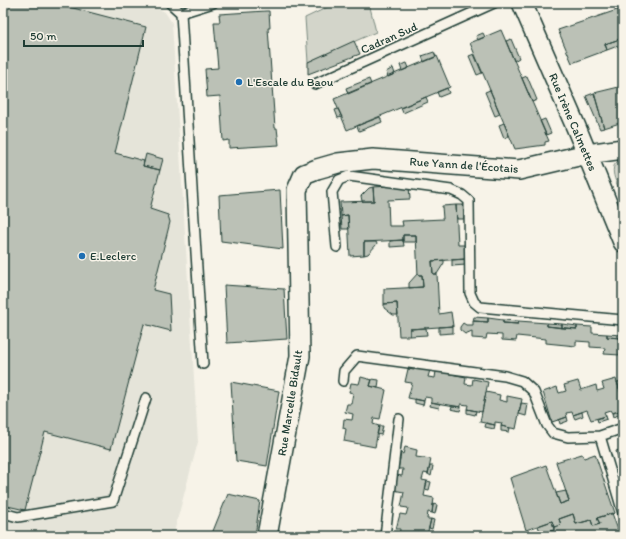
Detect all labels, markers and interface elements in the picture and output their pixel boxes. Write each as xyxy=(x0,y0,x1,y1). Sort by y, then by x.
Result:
street label: Cadran Sud xyxy=(358,19,420,57)
scale bar xyxy=(24,22,143,48)
text: 50 m xyxy=(30,29,56,43)
street label: Rue Irène Calmettes xyxy=(546,71,600,173)
place label: L'Escale du Baou xyxy=(247,75,334,89)
marker: L'Escale du Baou xyxy=(234,77,244,87)
street label: Rue Yann de l'Écotais xyxy=(409,154,519,176)
place label: E.Leclerc xyxy=(90,249,137,263)
marker: E.Leclerc xyxy=(77,251,87,261)
street label: Rue Marcelle Bidault xyxy=(275,348,305,457)

